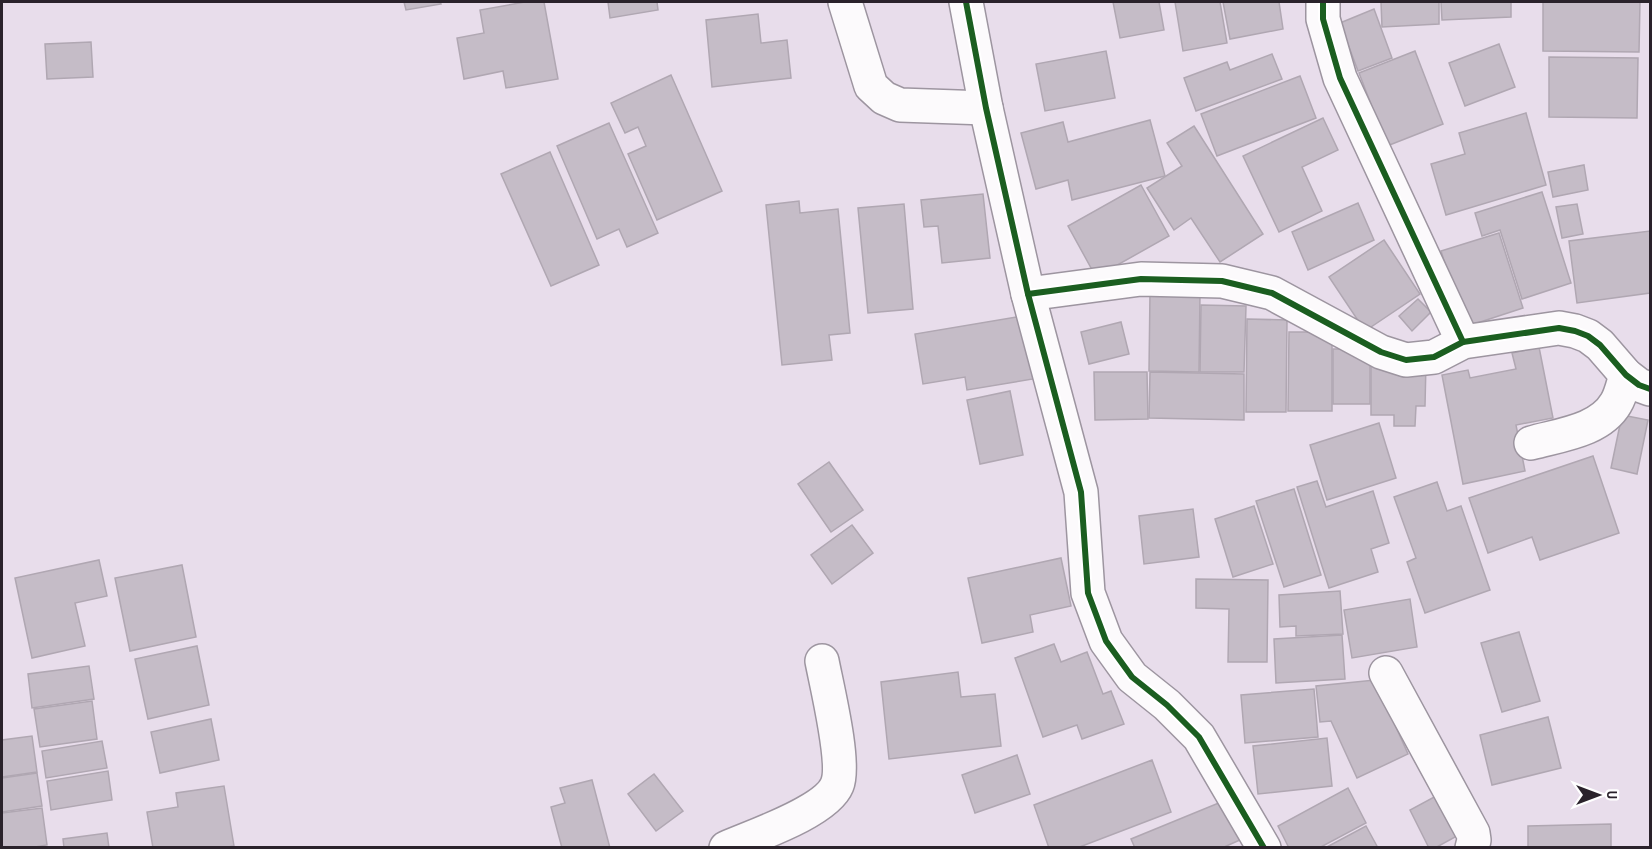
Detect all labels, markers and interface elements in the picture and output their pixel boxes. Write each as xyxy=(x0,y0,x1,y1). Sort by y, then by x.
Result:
north arrow xyxy=(1568,765,1628,825)
text: U xyxy=(1602,791,1621,799)

